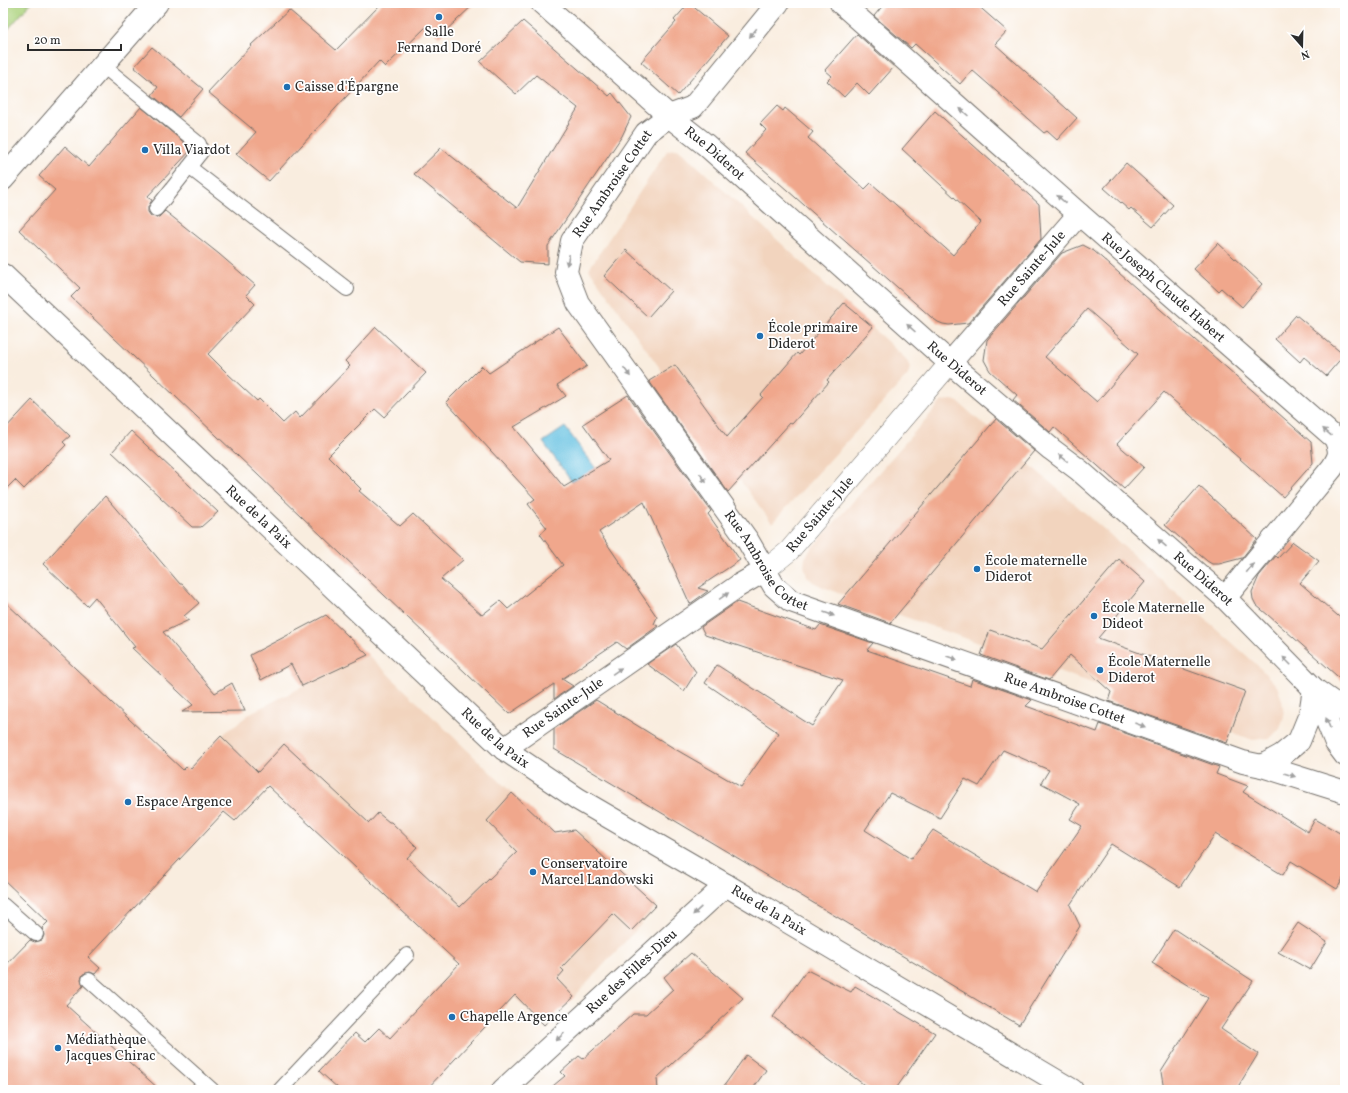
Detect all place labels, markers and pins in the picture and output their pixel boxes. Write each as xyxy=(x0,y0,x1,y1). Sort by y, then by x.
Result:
marker: Salle Fernand Doré xyxy=(434,12,444,22)
place label: Salle Fernand Doré xyxy=(397,23,481,58)
place label: Caisse d'Épargne xyxy=(295,78,399,97)
marker: Caisse d'Épargne xyxy=(282,82,292,92)
place label: Villa Viardot xyxy=(153,141,230,160)
marker: Villa Viardot xyxy=(140,145,150,155)
place label: École primaire Diderot xyxy=(768,319,858,354)
marker: École primaire Diderot xyxy=(755,331,765,341)
place label: École maternelle Diderot xyxy=(985,552,1087,587)
marker: École maternelle Diderot xyxy=(972,564,982,574)
place label: École Maternelle Dideot xyxy=(1102,599,1205,634)
marker: École Maternelle Dideot xyxy=(1089,611,1099,621)
place label: École Maternelle Diderot xyxy=(1108,653,1211,688)
marker: École Maternelle Diderot xyxy=(1095,665,1105,675)
place label: Espace Argence xyxy=(136,793,232,812)
marker: Espace Argence xyxy=(123,797,133,807)
place label: Conservatoire Marcel Landowski xyxy=(541,855,654,890)
marker: Conservatoire Marcel Landowski xyxy=(528,867,538,877)
place label: Chapelle Argence xyxy=(460,1008,568,1027)
marker: Chapelle Argence xyxy=(447,1012,457,1022)
place label: Médiathèque Jacques Chirac xyxy=(66,1031,156,1066)
marker: Médiathèque Jacques Chirac xyxy=(53,1043,63,1053)

